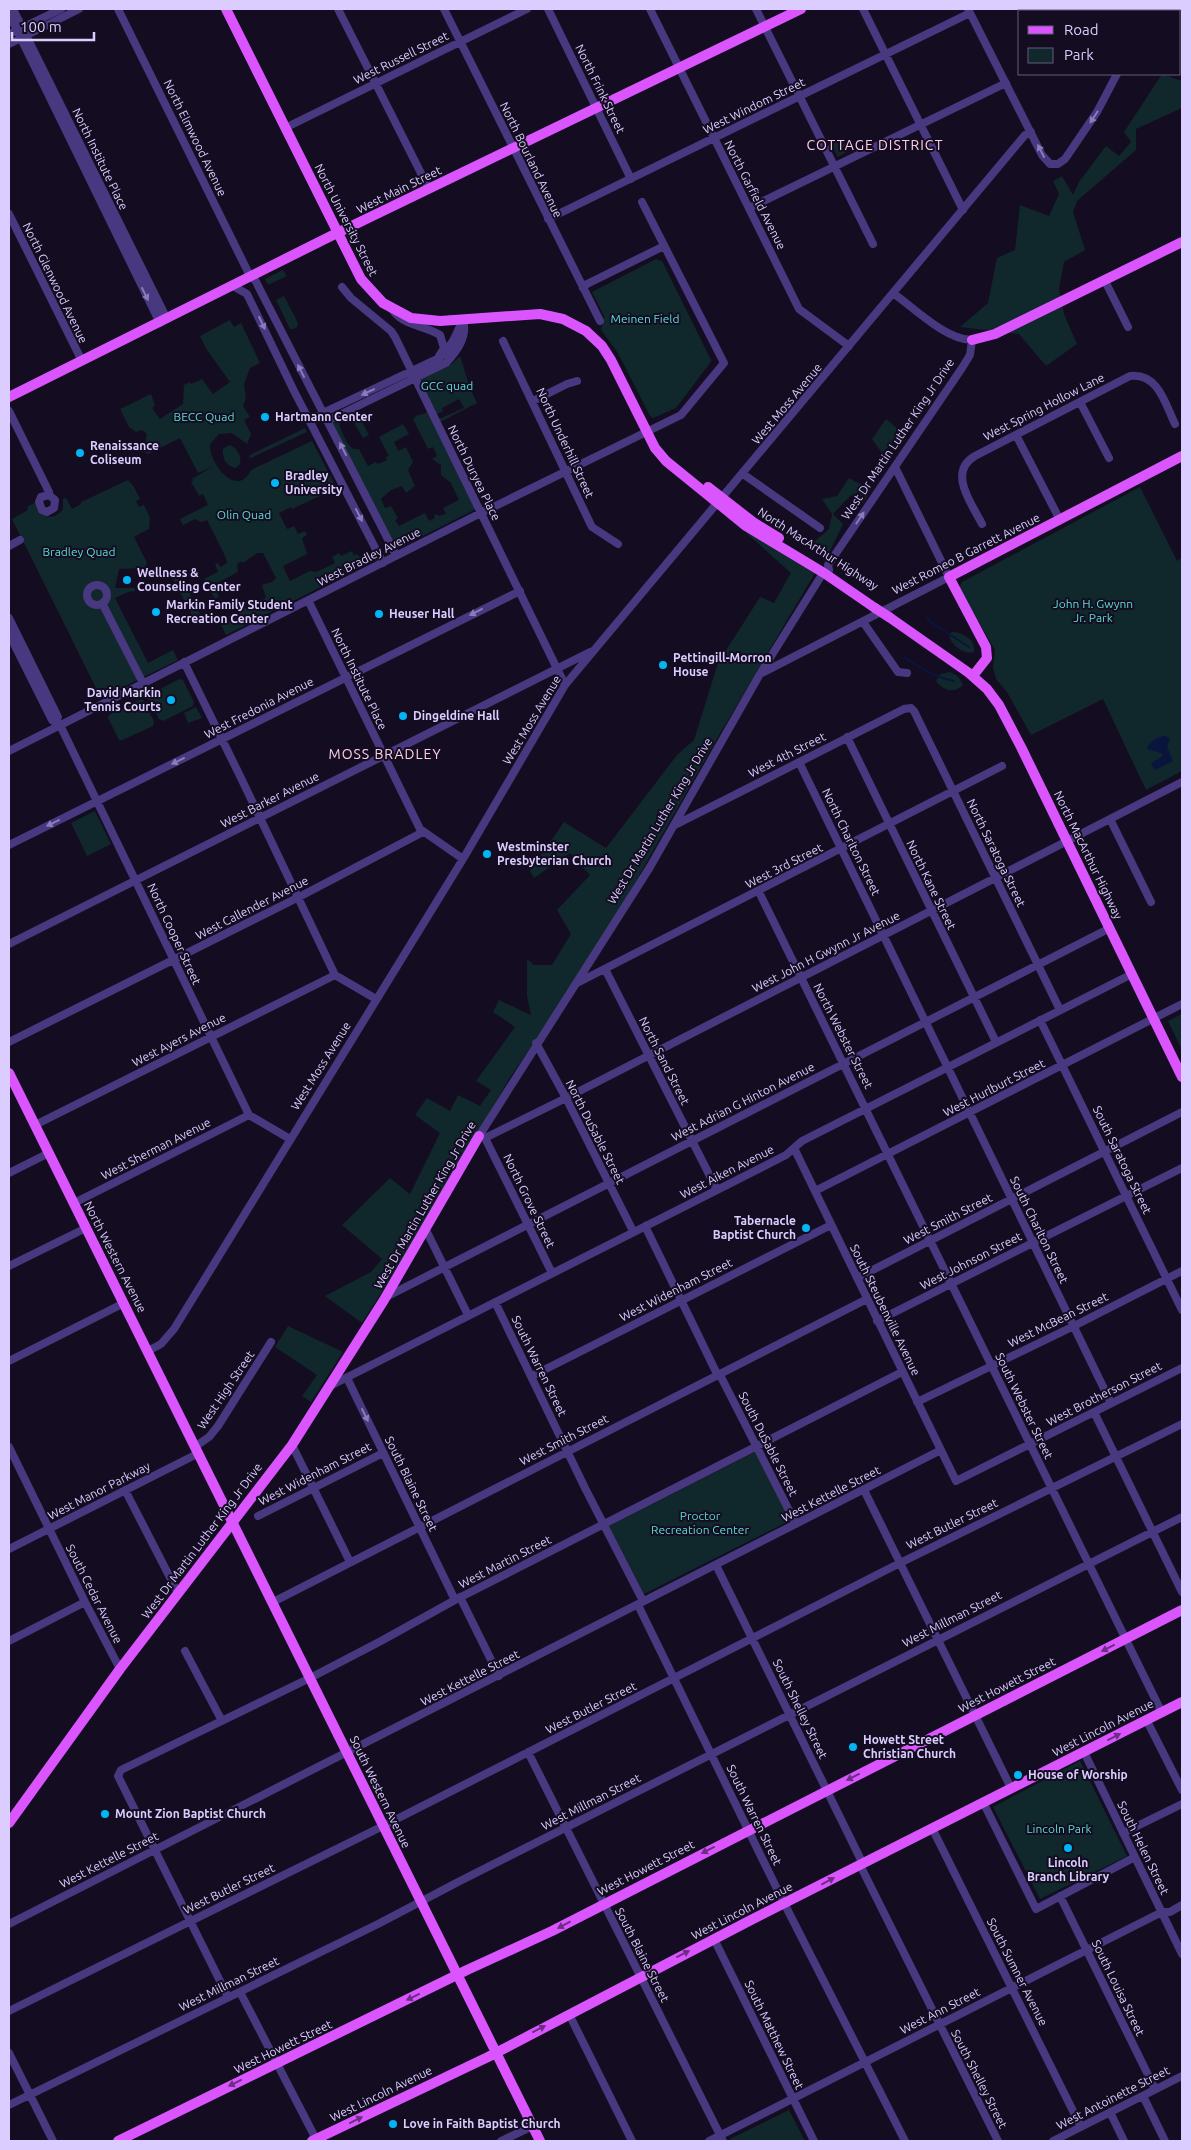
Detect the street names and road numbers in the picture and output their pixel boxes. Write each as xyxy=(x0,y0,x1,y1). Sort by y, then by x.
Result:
street label: West Russell Street xyxy=(351,29,451,86)
street label: North Frink Street xyxy=(573,42,628,136)
street label: West Windom Street xyxy=(701,75,807,136)
street label: North Elmwood Avenue xyxy=(162,77,229,198)
street label: North Bourland Avenue xyxy=(498,100,565,220)
street label: North Institute Place xyxy=(70,106,131,212)
street label: North Garfield Avenue xyxy=(722,138,789,251)
street label: North University Street xyxy=(312,161,381,278)
street label: West Main Street xyxy=(354,163,444,216)
street label: North Glenwood Avenue xyxy=(21,220,90,345)
street label: West Dr Martin Luther King Jr Drive xyxy=(839,356,956,522)
street label: West Moss Avenue xyxy=(749,361,824,447)
street label: West Spring Hollow Lane xyxy=(981,370,1106,443)
street label: North Underhill Street xyxy=(534,386,597,500)
street label: North Duryea Place xyxy=(446,423,503,523)
street label: North MacArthur Highway xyxy=(756,505,881,593)
street label: West Romeo B Garrett Avenue xyxy=(890,510,1042,597)
street label: West Bradley Avenue xyxy=(315,525,423,588)
street label: North Institute Place xyxy=(329,626,390,732)
street label: West Moss Avenue xyxy=(500,673,563,766)
street label: West Fredonia Avenue xyxy=(202,674,315,741)
street label: West 4th Street xyxy=(746,729,828,780)
street label: West Dr Martin Luther King Jr Drive xyxy=(605,735,714,906)
street label: West Barker Avenue xyxy=(218,769,321,830)
street label: North Charlton Street xyxy=(820,786,883,898)
street label: North MacArthur Highway xyxy=(1052,789,1125,921)
street label: North Saratoga Street xyxy=(965,797,1028,909)
street label: North Kane Street xyxy=(904,838,959,932)
street label: West 3rd Street xyxy=(743,840,825,891)
street label: West Callender Avenue xyxy=(193,873,310,942)
street label: North Cooper Street xyxy=(145,881,204,987)
street label: West John H Gwynn Jr Avenue xyxy=(750,909,902,995)
street label: North Webster Street xyxy=(811,981,876,1091)
street label: West Ayers Avenue xyxy=(130,1010,228,1069)
street label: North Sand Street xyxy=(637,1015,692,1107)
street label: West Moss Avenue xyxy=(288,1019,353,1112)
street label: West Hurlburt Street xyxy=(941,1056,1047,1119)
street label: West Adrian G Hinton Avenue xyxy=(669,1060,816,1143)
street label: North DuSable Street xyxy=(563,1077,628,1186)
street label: South Saratoga Street xyxy=(1091,1104,1154,1216)
street label: West Sherman Avenue xyxy=(99,1115,213,1182)
street label: West Dr Martin Luther King Jr Drive xyxy=(371,1119,478,1291)
street label: West Aiken Avenue xyxy=(678,1142,776,1201)
street label: North Grove Street xyxy=(501,1152,558,1250)
street label: South Charlton Street xyxy=(1008,1174,1071,1286)
street label: West Smith Street xyxy=(901,1190,994,1247)
street label: North Western Avenue xyxy=(82,1199,149,1315)
street label: West Johnson Street xyxy=(918,1229,1024,1292)
street label: South Steubenville Avenue xyxy=(848,1242,923,1377)
street label: West Widenham Street xyxy=(617,1255,734,1324)
street label: West McBean Street xyxy=(1006,1290,1110,1349)
street label: South Warren Street xyxy=(509,1313,570,1418)
street label: West High Street xyxy=(195,1348,257,1431)
street label: South Webster Street xyxy=(993,1351,1056,1461)
street label: West Brotherson Street xyxy=(1044,1359,1164,1428)
street label: South DuSable Street xyxy=(736,1389,801,1498)
street label: West Smith Street xyxy=(517,1411,610,1468)
street label: South Blaine Street xyxy=(383,1434,440,1534)
street label: West Widenham Street xyxy=(256,1439,373,1508)
street label: West Manor Parkway xyxy=(45,1459,152,1522)
street label: West Dr Martin Luther King Jr Drive xyxy=(139,1460,264,1621)
street label: West Kettelle Street xyxy=(779,1463,883,1524)
street label: West Butler Street xyxy=(904,1496,1000,1551)
street label: West Martin Street xyxy=(456,1532,553,1591)
street label: South Cedar Avenue xyxy=(64,1542,125,1645)
street label: West Millman Street xyxy=(900,1588,1004,1649)
street label: West Kettelle Street xyxy=(418,1647,522,1708)
street label: West Howett Street xyxy=(956,1654,1058,1715)
street label: South Shelley Street xyxy=(771,1657,830,1761)
street label: West Butler Street xyxy=(543,1679,639,1736)
street label: West Lincoln Avenue xyxy=(1050,1696,1156,1759)
street label: South Western Avenue xyxy=(348,1734,413,1850)
street label: South Warren Street xyxy=(724,1762,785,1867)
street label: West Millman Street xyxy=(539,1771,643,1832)
street label: South Helen Street xyxy=(1115,1799,1172,1897)
street label: West Kettelle Street xyxy=(57,1829,161,1890)
street label: West Howett Street xyxy=(595,1837,697,1898)
street label: West Butler Street xyxy=(181,1861,277,1916)
street label: West Lincoln Avenue xyxy=(689,1879,795,1942)
street label: South Blaine Street xyxy=(613,1905,672,2004)
street label: South Sumner Avenue xyxy=(985,1916,1050,2028)
street label: South Louisa Street xyxy=(1090,1938,1147,2038)
street label: West Millman Street xyxy=(177,1954,281,2013)
street label: South Matthew Street xyxy=(742,1978,807,2092)
street label: West Ann Street xyxy=(898,1985,982,2036)
street label: West Howett Street xyxy=(232,2017,334,2076)
street label: South Shelley Street xyxy=(949,2027,1010,2131)
street label: West Lincoln Avenue xyxy=(328,2063,434,2124)
street label: West Antoinette Street xyxy=(1054,2063,1172,2132)

